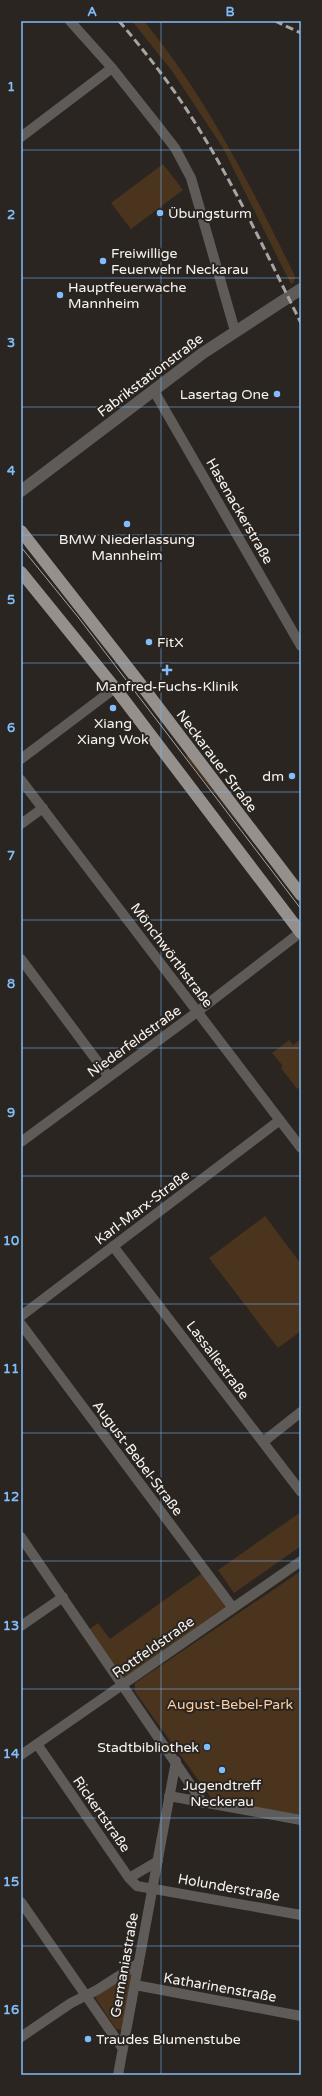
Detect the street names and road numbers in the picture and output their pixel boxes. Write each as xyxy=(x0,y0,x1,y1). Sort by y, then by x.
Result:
street label: Fabrikstationstraße xyxy=(94,330,207,421)
street label: Hasenackerstraße xyxy=(202,455,277,567)
street label: Neckarauer Straße xyxy=(173,707,261,816)
street label: Mönchwörthstraße xyxy=(127,900,217,1011)
street label: Niederfeldstraße xyxy=(84,1002,184,1081)
street label: Karl-Marx-Straße xyxy=(92,1166,193,1248)
street label: Lassallestraße xyxy=(183,1318,253,1403)
street label: August-Bebel-Straße xyxy=(89,1397,186,1519)
street label: Rottfeldstraße xyxy=(109,1613,198,1682)
street label: Rickertstraße xyxy=(69,1773,134,1856)
street label: Holunderstraße xyxy=(177,1870,281,1905)
street label: Germaniastraße xyxy=(107,1911,142,2019)
street label: Katharinenstraße xyxy=(162,1969,278,2006)

